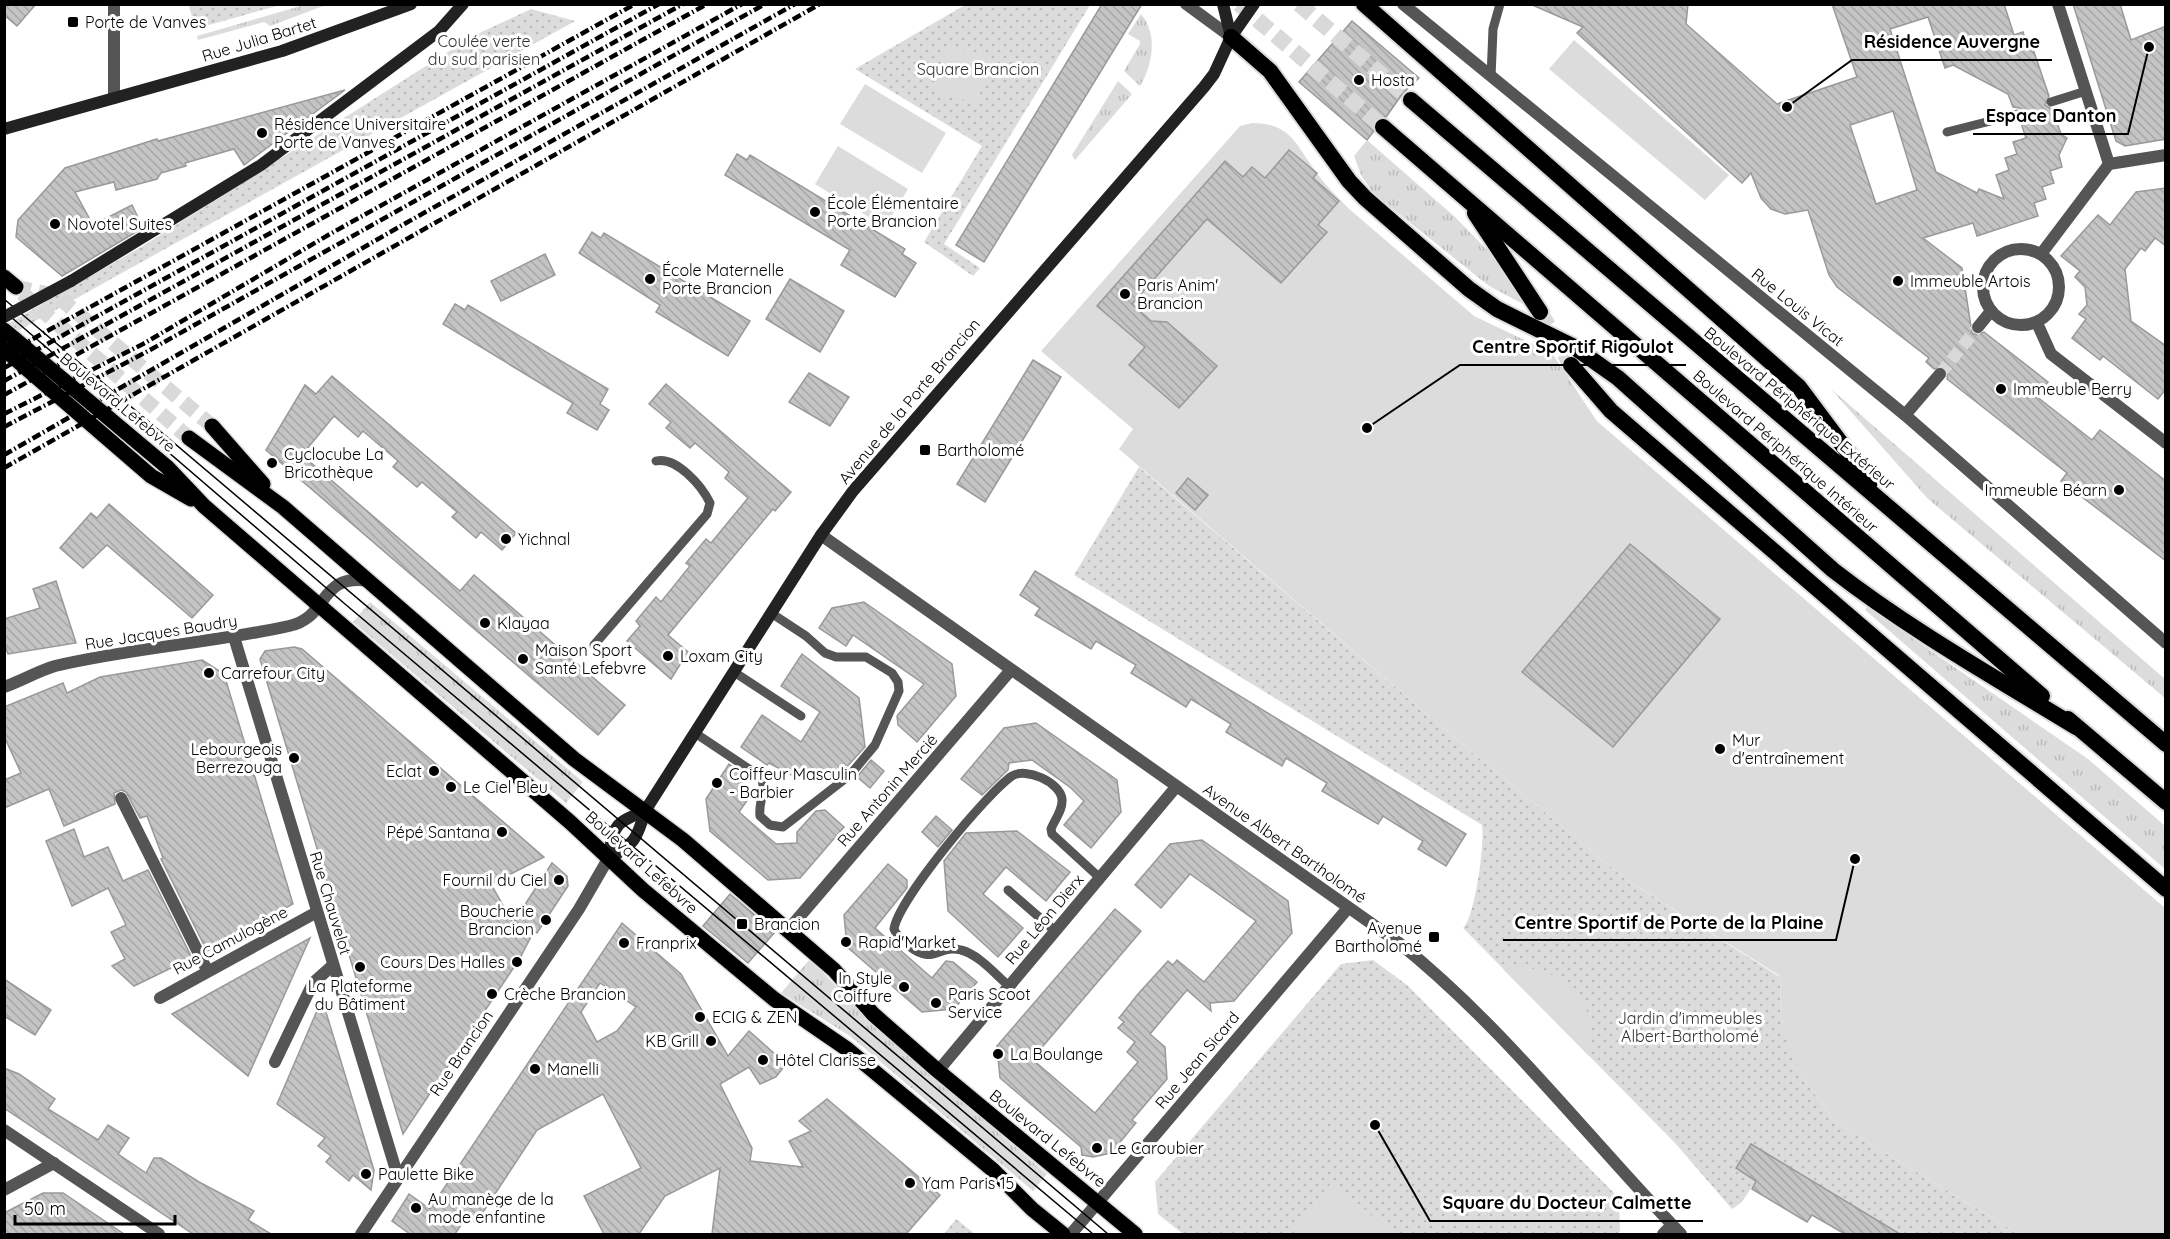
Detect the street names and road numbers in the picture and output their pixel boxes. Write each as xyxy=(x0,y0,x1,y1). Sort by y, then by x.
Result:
street label: Rue Julia Bartet xyxy=(199,12,319,66)
street label: Rue Louis Vicat xyxy=(1748,264,1848,350)
street label: Avenue de la Porte Brancion xyxy=(834,314,984,488)
street label: Boulevard Périphérique Extérieur xyxy=(1700,322,1900,494)
street label: Boulevard Lefebvre xyxy=(56,348,180,456)
street label: Boulevard Périphérique Intérieur xyxy=(1689,365,1883,537)
street label: Rue Jacques Baudry xyxy=(83,610,239,654)
street label: Rue Antonin Mercié xyxy=(833,730,941,850)
street label: Avenue Albert Bartholomé xyxy=(1199,779,1371,907)
street label: Boulevard Lefebvre xyxy=(582,806,702,918)
street label: Rue Chauvelot xyxy=(306,849,356,957)
street label: Rue Léon Dierx xyxy=(1000,870,1088,968)
street label: Rue Camulogène xyxy=(169,901,291,979)
street label: Rue Brancion xyxy=(425,1006,497,1100)
street label: Rue Jean Sicard xyxy=(1151,1007,1243,1113)
street label: Boulevard Lefebvre xyxy=(986,1085,1110,1191)

